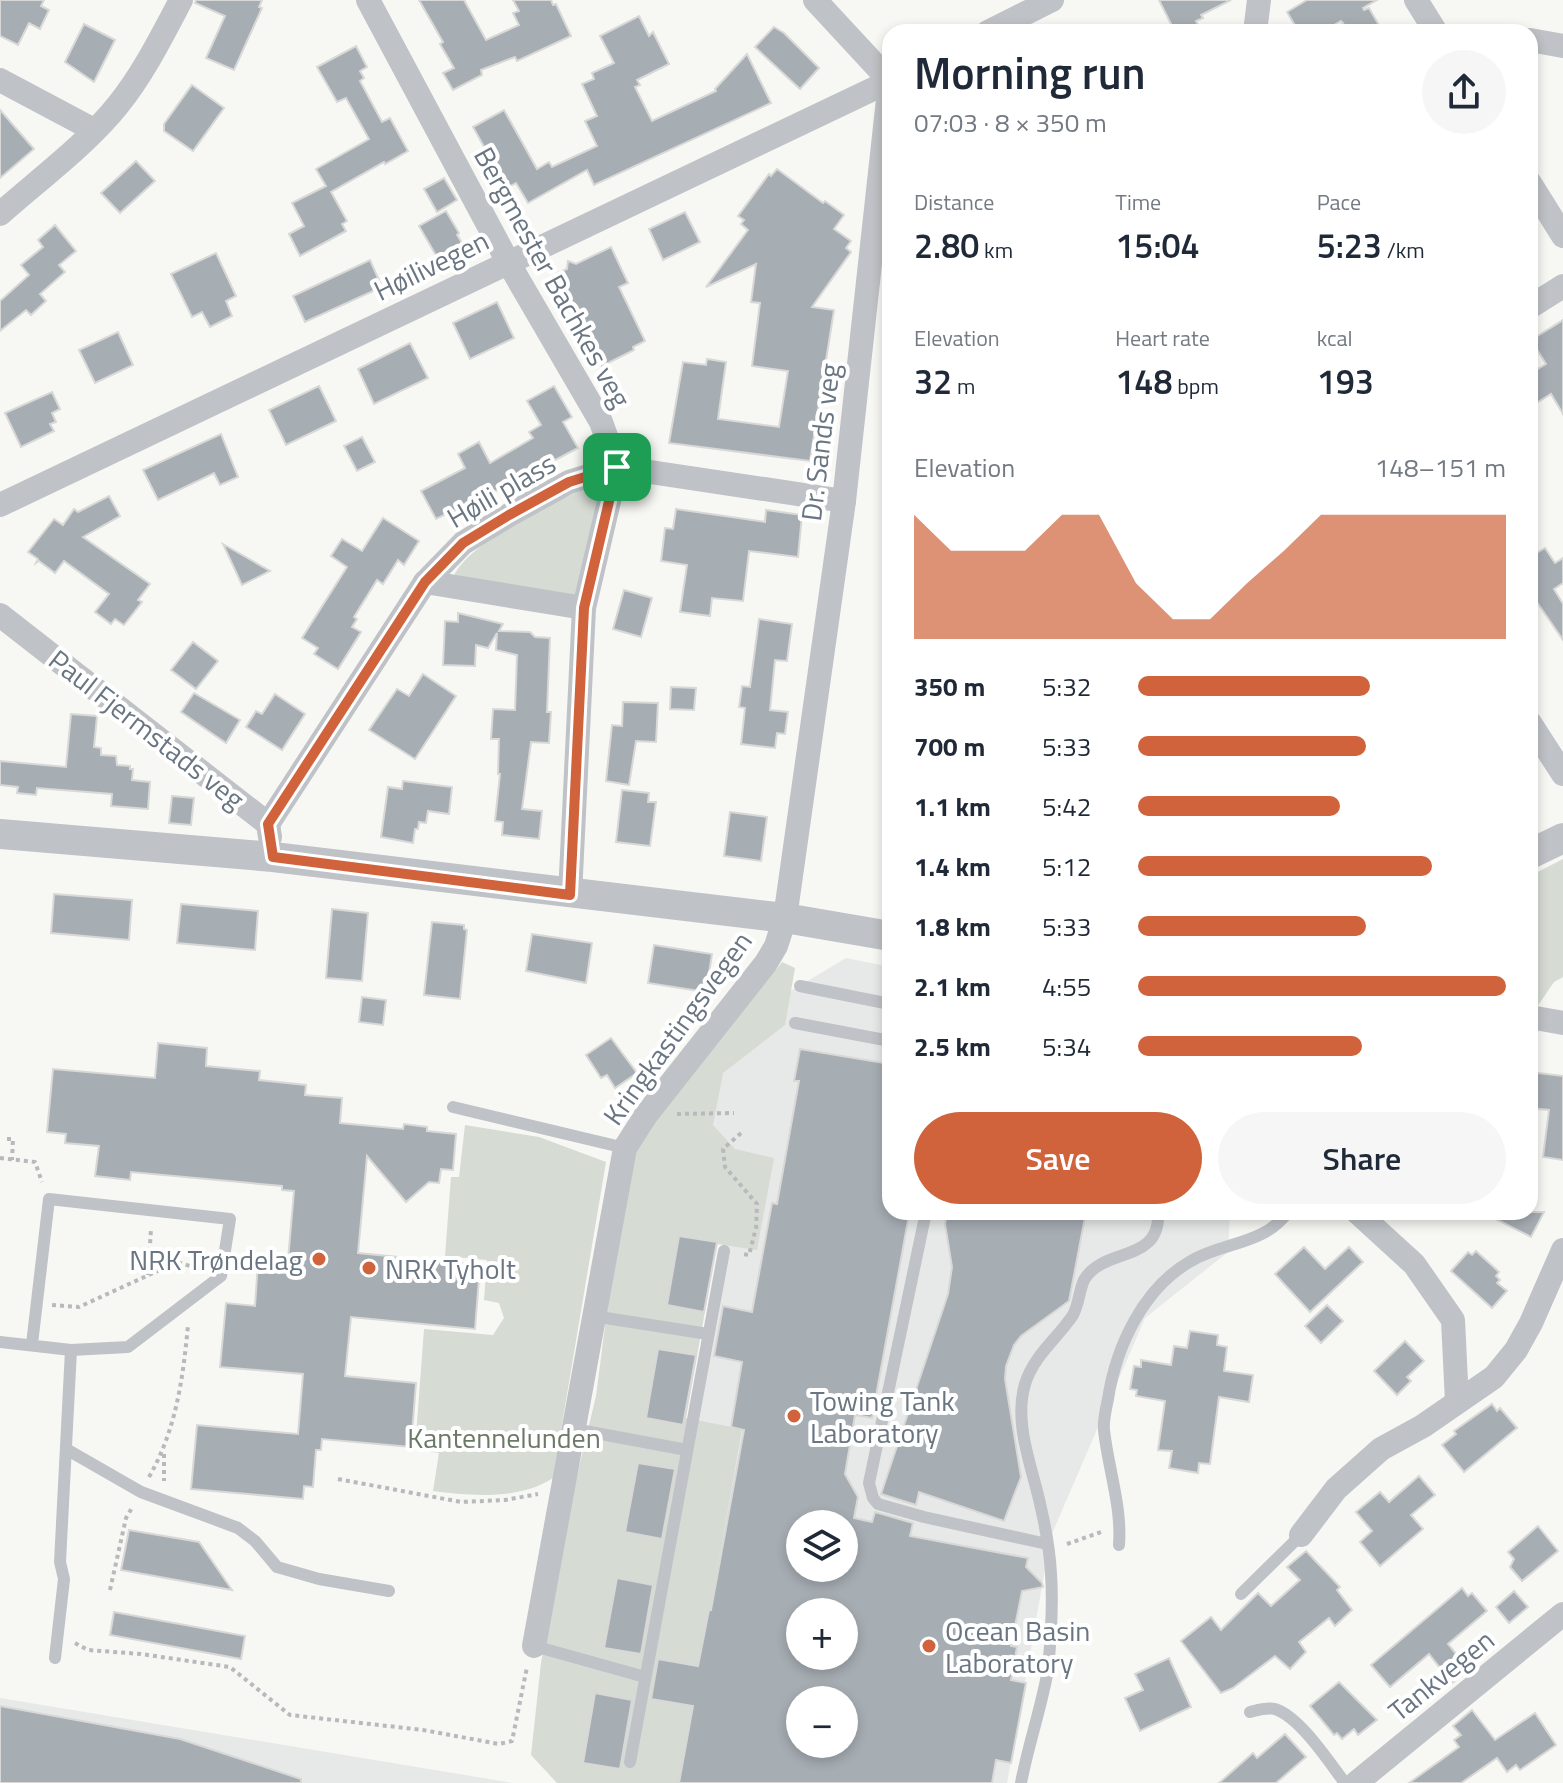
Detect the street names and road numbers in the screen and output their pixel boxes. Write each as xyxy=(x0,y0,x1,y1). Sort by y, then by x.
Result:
street label: Bergmester Bachkes veg xyxy=(463,139,643,415)
street label: Høilivegen xyxy=(366,219,496,311)
street label: Dr. Sands veg xyxy=(789,361,851,523)
street label: Høili plass xyxy=(438,441,564,539)
street label: Paul Fjermstads veg xyxy=(40,639,254,819)
street label: Kringkastingsvegen xyxy=(592,922,762,1134)
street label: Tankvegen xyxy=(1379,1619,1503,1731)

